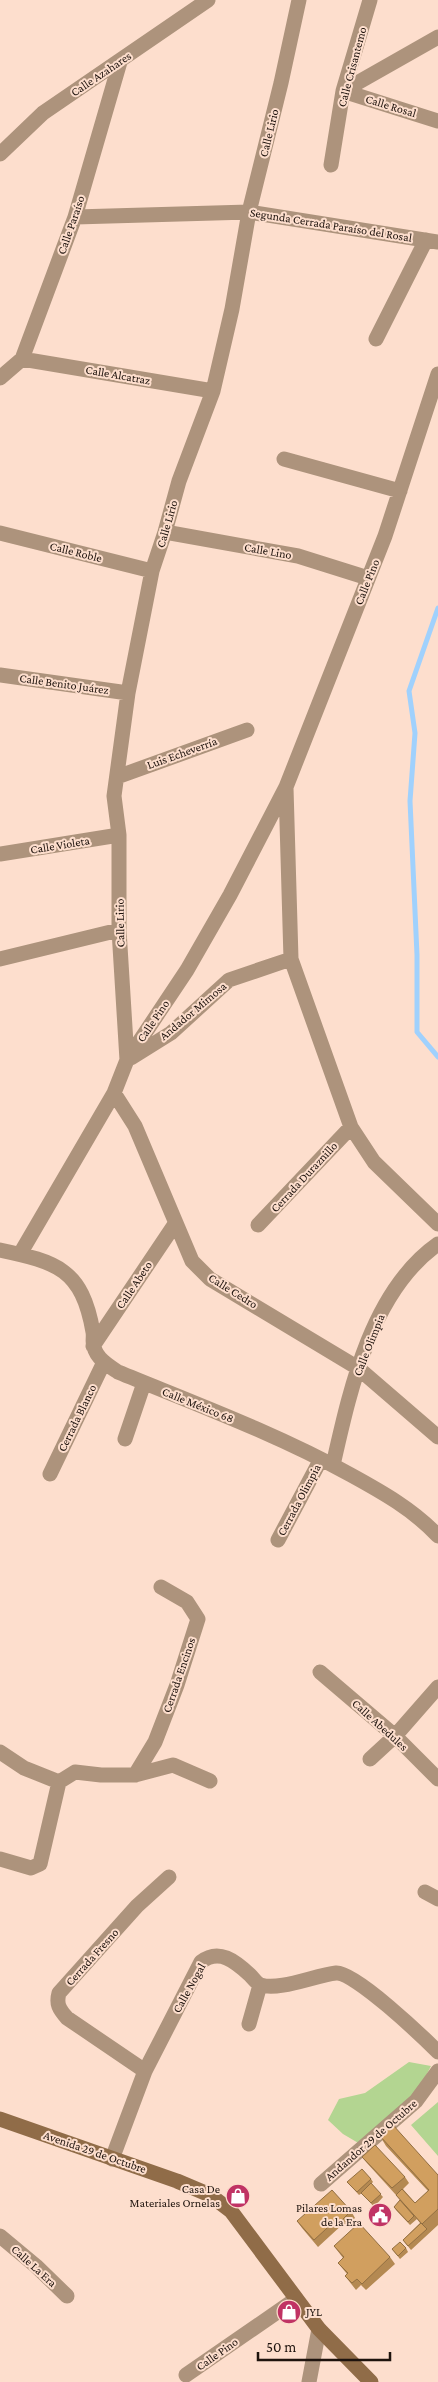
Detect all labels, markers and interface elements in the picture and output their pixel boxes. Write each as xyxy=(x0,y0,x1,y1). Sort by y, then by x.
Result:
street label: Calle Crisantemo xyxy=(335,25,369,109)
street label: Calle Azahares xyxy=(68,49,134,99)
street label: Calle Rosal xyxy=(364,92,418,120)
street label: Calle Lirio xyxy=(256,108,282,158)
street label: Calle Paraíso xyxy=(54,194,88,256)
street label: Segunda Cerrada Paraíso del Rosal xyxy=(249,205,413,245)
street label: Calle Alcatraz xyxy=(85,362,151,388)
street label: Calle Lirio xyxy=(154,499,180,549)
street label: Calle Roble xyxy=(48,539,104,565)
street label: Calle Lino xyxy=(243,540,293,562)
street label: Calle Pino xyxy=(352,557,382,607)
street label: Calle Benito Juárez xyxy=(19,671,109,697)
street label: Luis Echeverría xyxy=(145,734,219,772)
street label: Calle Violeta xyxy=(29,833,91,857)
street label: Calle Lirio xyxy=(113,898,127,948)
street label: Andador Mimosa xyxy=(157,979,230,1043)
street label: Calle Pino xyxy=(134,997,172,1045)
street label: Cerrada Duraznillo xyxy=(268,1139,340,1215)
street label: Calle Abeto xyxy=(113,1258,155,1311)
street label: Calle Cedro xyxy=(206,1270,260,1312)
street label: Calle Olimpia xyxy=(350,1312,388,1378)
street label: Cerrada Blanco xyxy=(55,1382,99,1454)
street label: Calle México 68 xyxy=(160,1384,236,1426)
street label: Cerrada Olimpia xyxy=(274,1461,324,1538)
street label: Cerrada Encinos xyxy=(160,1635,198,1714)
street label: Calle Abedules xyxy=(349,1696,411,1754)
street label: Cerrada Fresno xyxy=(63,1925,121,1989)
street label: Calle Nogal xyxy=(170,1961,208,2015)
street label: Andandor 29 de Octubre xyxy=(322,2096,420,2184)
street label: Avenida 29 de Octubre xyxy=(42,2128,148,2176)
place label: Casa De Materiales Ornelas xyxy=(130,2182,220,2210)
shop icon: Casa De Materiales Ornelas xyxy=(225,2183,251,2209)
place label: Pilares Lomas de la Era xyxy=(296,2201,362,2229)
public building icon: Pilares Lomas de la Era xyxy=(367,2202,393,2228)
street label: Calle La Era xyxy=(8,2242,60,2290)
shop icon: JYL xyxy=(276,2299,302,2325)
place label: JYL xyxy=(305,2305,322,2319)
scale bar xyxy=(258,2330,390,2362)
street label: Calle Pino xyxy=(193,2334,241,2373)
text: 50 m xyxy=(266,2339,296,2355)

